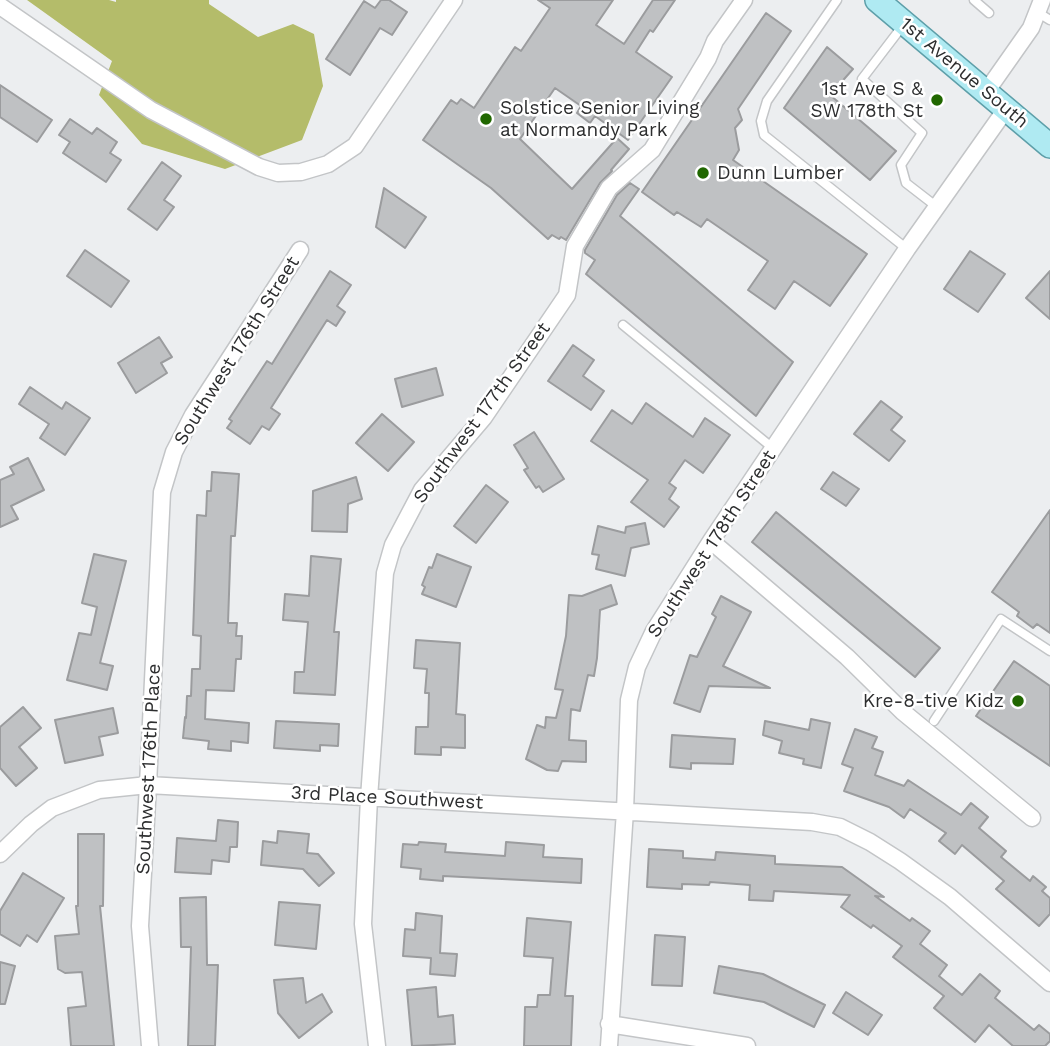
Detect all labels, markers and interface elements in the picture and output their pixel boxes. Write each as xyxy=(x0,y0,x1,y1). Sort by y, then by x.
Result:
street label: 1st Avenue South xyxy=(895,13,1033,133)
place label: 1st Ave S & SW 178th St xyxy=(810,78,923,122)
marker: 1st Ave S & SW 178th St xyxy=(929,92,945,108)
place label: Solstice Senior Living at Normandy Park xyxy=(500,97,699,141)
marker: Solstice Senior Living at Normandy Park xyxy=(478,111,494,127)
place label: Dunn Lumber xyxy=(717,162,844,184)
marker: Dunn Lumber xyxy=(695,165,711,181)
street label: Southwest 176th Street xyxy=(169,252,305,450)
street label: Southwest 177th Street xyxy=(409,318,555,508)
street label: Southwest 178th Street xyxy=(643,446,781,642)
street label: Southwest 176th Place xyxy=(132,663,166,875)
place label: Kre-8-tive Kidz xyxy=(863,690,1004,712)
marker: Kre-8-tive Kidz xyxy=(1010,693,1026,709)
street label: 3rd Place Southwest xyxy=(290,782,484,814)

